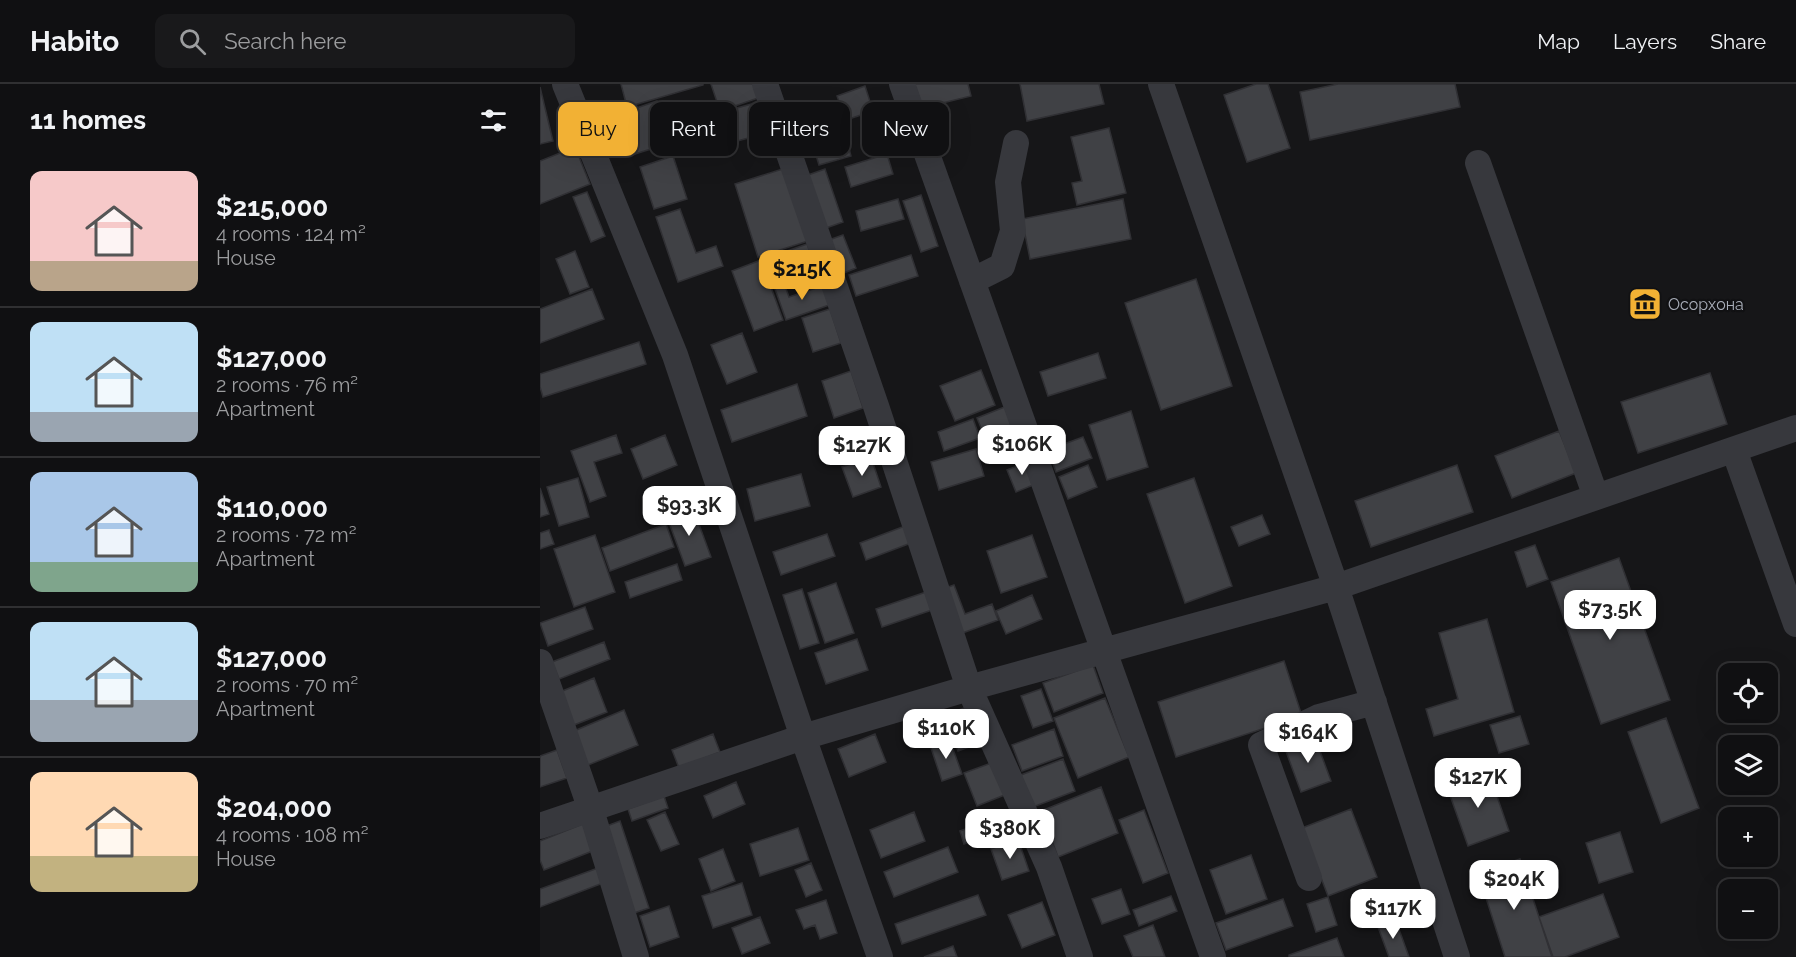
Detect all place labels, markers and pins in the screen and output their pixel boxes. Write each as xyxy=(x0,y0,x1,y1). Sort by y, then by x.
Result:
pin: $215K xyxy=(760,250,844,301)
museum icon: Осорхона xyxy=(1627,286,1663,322)
place label: Осорхона xyxy=(1668,295,1744,314)
pin: $106K xyxy=(980,425,1064,476)
pin: $127K xyxy=(820,426,904,477)
pin: $93.3K xyxy=(640,486,738,537)
pin: $73.5K xyxy=(1561,590,1659,641)
pin: $110K xyxy=(904,709,988,760)
pin: $164K xyxy=(1266,713,1350,764)
pin: $127K xyxy=(1436,758,1520,809)
pin: $380K xyxy=(968,809,1052,860)
pin: $204K xyxy=(1472,860,1556,911)
pin: $117K xyxy=(1351,889,1435,940)

